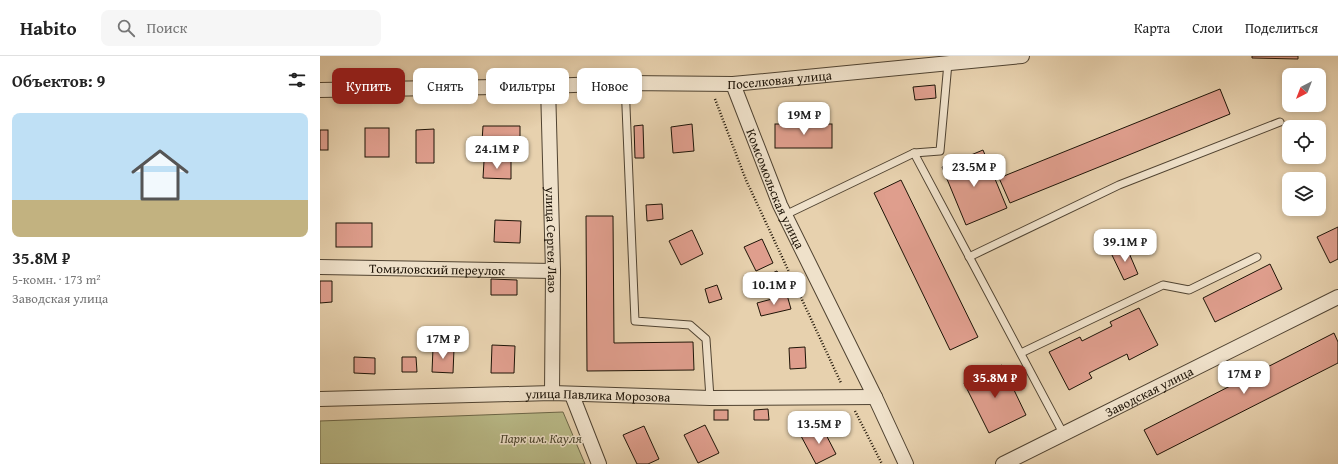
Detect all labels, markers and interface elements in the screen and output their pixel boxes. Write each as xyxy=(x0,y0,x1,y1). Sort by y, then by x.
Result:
search box xyxy=(101,10,381,46)
text: Habito xyxy=(20,14,77,42)
icon: search xyxy=(115,17,137,39)
text: Поиск xyxy=(147,17,187,38)
text: Карта xyxy=(1134,18,1170,38)
text: Слои xyxy=(1192,18,1223,38)
text: Поделиться xyxy=(1245,18,1318,38)
street label: Поселковая улица xyxy=(727,65,834,94)
text: Объектов: 9 xyxy=(12,68,105,93)
chip: Купить xyxy=(332,68,405,104)
chip: Снять xyxy=(413,68,478,104)
chip: Фильтры xyxy=(486,68,569,104)
chip: Новое xyxy=(577,68,642,104)
north arrow xyxy=(1282,68,1326,112)
map controls xyxy=(1282,68,1326,216)
icon: filters xyxy=(286,69,308,91)
pin: 19M ₽ xyxy=(776,102,832,136)
text: 19M ₽ xyxy=(787,105,821,124)
button: locate xyxy=(1282,120,1326,164)
street label: Комсомольская улица xyxy=(741,126,810,253)
pin: 24.1M ₽ xyxy=(460,136,534,170)
icon: home xyxy=(124,139,196,211)
text: 24.1M ₽ xyxy=(475,139,519,158)
pin: 23.5M ₽ xyxy=(937,154,1011,188)
text: 23.5M ₽ xyxy=(952,157,996,176)
button: layers xyxy=(1282,172,1326,216)
street label: улица Сергея Лазо xyxy=(541,186,562,293)
pin: 39.1M ₽ xyxy=(1088,229,1162,263)
text: 39.1M ₽ xyxy=(1103,232,1147,251)
text: 35.8M ₽ xyxy=(12,245,70,270)
street label: Томиловский переулок xyxy=(369,259,505,280)
text: 5-комн. · 173 m² xyxy=(12,270,101,289)
pin: 10.1M ₽ xyxy=(737,272,811,306)
text: 10.1M ₽ xyxy=(752,275,796,294)
text: Заводская улица xyxy=(12,289,108,308)
pin: 17M ₽ xyxy=(415,326,471,360)
text: 17M ₽ xyxy=(426,329,460,348)
street label: Заводская улица xyxy=(1102,361,1197,422)
pin: 17M ₽ xyxy=(1216,361,1272,395)
text: 17M ₽ xyxy=(1227,364,1261,383)
pin: 35.8M ₽ xyxy=(958,365,1032,399)
text: 35.8M ₽ xyxy=(973,368,1017,387)
street label: улица Павлика Морозова xyxy=(524,384,671,407)
pin: 13.5M ₽ xyxy=(782,411,856,445)
text: 13.5M ₽ xyxy=(797,414,841,433)
park label: Парк им. Кауля xyxy=(500,429,582,448)

